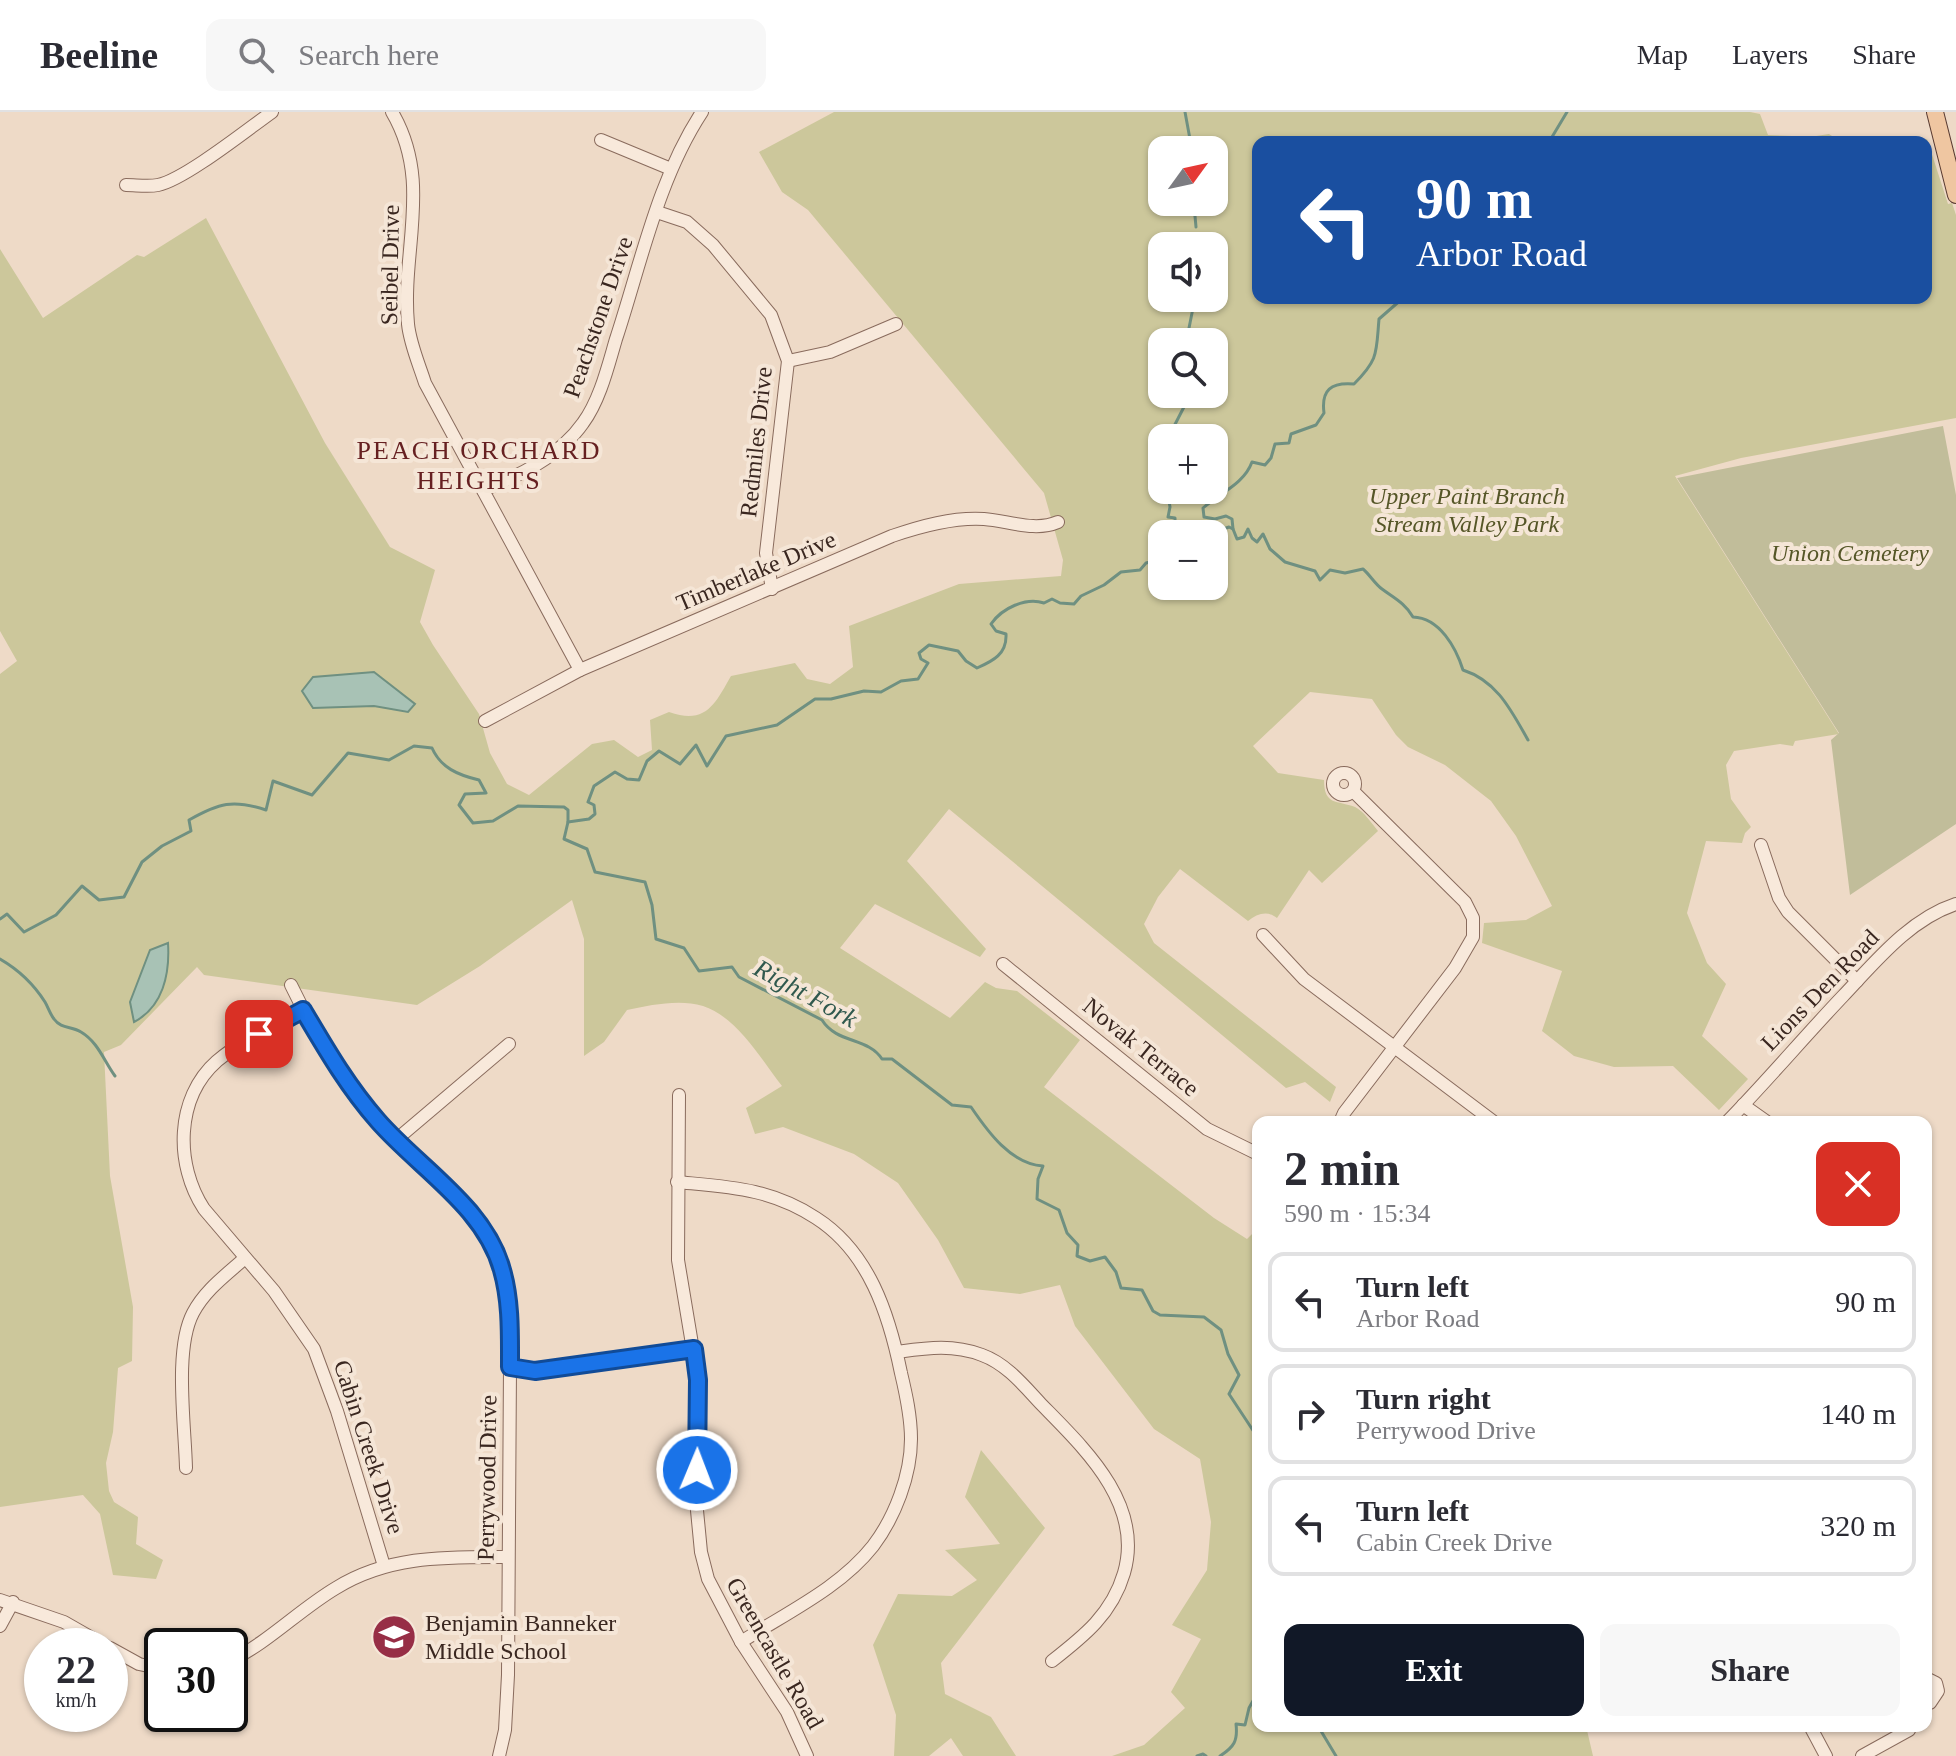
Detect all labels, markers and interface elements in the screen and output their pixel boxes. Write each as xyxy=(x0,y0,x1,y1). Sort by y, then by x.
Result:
search box xyxy=(206,19,766,91)
icon: search xyxy=(234,33,278,77)
text: Beeline xyxy=(40,34,158,76)
text: Search here xyxy=(298,38,439,71)
text: Map xyxy=(1637,39,1688,70)
text: Layers xyxy=(1732,39,1808,70)
text: Share xyxy=(1852,39,1916,70)
north arrow xyxy=(1148,136,1228,216)
map controls xyxy=(1148,136,1228,600)
icon: left xyxy=(1284,168,1388,272)
text: 90 m xyxy=(1416,168,1533,230)
street label: Seibel Drive xyxy=(376,204,404,326)
button: sound xyxy=(1148,232,1228,312)
street label: Peachstone Drive xyxy=(558,233,638,401)
text: Arbor Road xyxy=(1416,234,1587,274)
button: search xyxy=(1148,328,1228,408)
street label: Redmiles Drive xyxy=(735,365,777,519)
button: + xyxy=(1148,424,1228,504)
district label: PEACH ORCHARD HEIGHTS xyxy=(357,436,601,495)
park label: Upper Paint Branch Stream Valley Park xyxy=(1369,483,1565,537)
button: − xyxy=(1148,520,1228,600)
street label: Timberlake Drive xyxy=(672,526,840,616)
park label: Union Cemetery xyxy=(1771,540,1929,566)
street label: Lions Den Road xyxy=(1756,924,1884,1056)
water label: Right Fork xyxy=(748,953,863,1034)
street label: Novak Terrace xyxy=(1078,992,1204,1102)
pin xyxy=(225,1000,293,1068)
icon: arrive xyxy=(237,1012,281,1056)
text: 2 min xyxy=(1284,1142,1400,1195)
button: close xyxy=(1816,1142,1900,1226)
text: 590 m · 15:34 xyxy=(1284,1199,1431,1228)
text: Turn left xyxy=(1356,1270,1469,1303)
icon: left xyxy=(1288,1280,1332,1324)
text: 90 m xyxy=(1835,1285,1896,1318)
text: Arbor Road xyxy=(1356,1304,1479,1333)
street label: Cabin Creek Drive xyxy=(329,1357,409,1537)
text: Turn right xyxy=(1356,1382,1491,1415)
icon: right xyxy=(1288,1392,1332,1436)
street label: Perrywood Drive xyxy=(473,1395,501,1561)
text: 140 m xyxy=(1820,1397,1896,1430)
text: Perrywood Drive xyxy=(1356,1416,1536,1445)
position arrow xyxy=(655,1428,739,1512)
text: Turn left xyxy=(1356,1494,1469,1527)
icon: left xyxy=(1288,1504,1332,1548)
text: 320 m xyxy=(1820,1509,1896,1542)
text: Cabin Creek Drive xyxy=(1356,1528,1552,1557)
street label: Greencastle Road xyxy=(721,1573,829,1733)
place label: Benjamin Banneker Middle School xyxy=(425,1610,616,1664)
school or university icon: Benjamin Banneker Middle School xyxy=(370,1613,418,1661)
button: Exit xyxy=(1284,1624,1584,1716)
button: Share xyxy=(1600,1624,1900,1716)
speed limit sign: 30 xyxy=(144,1628,248,1732)
text: 22 xyxy=(56,1647,96,1692)
text: km/h xyxy=(55,1689,97,1711)

